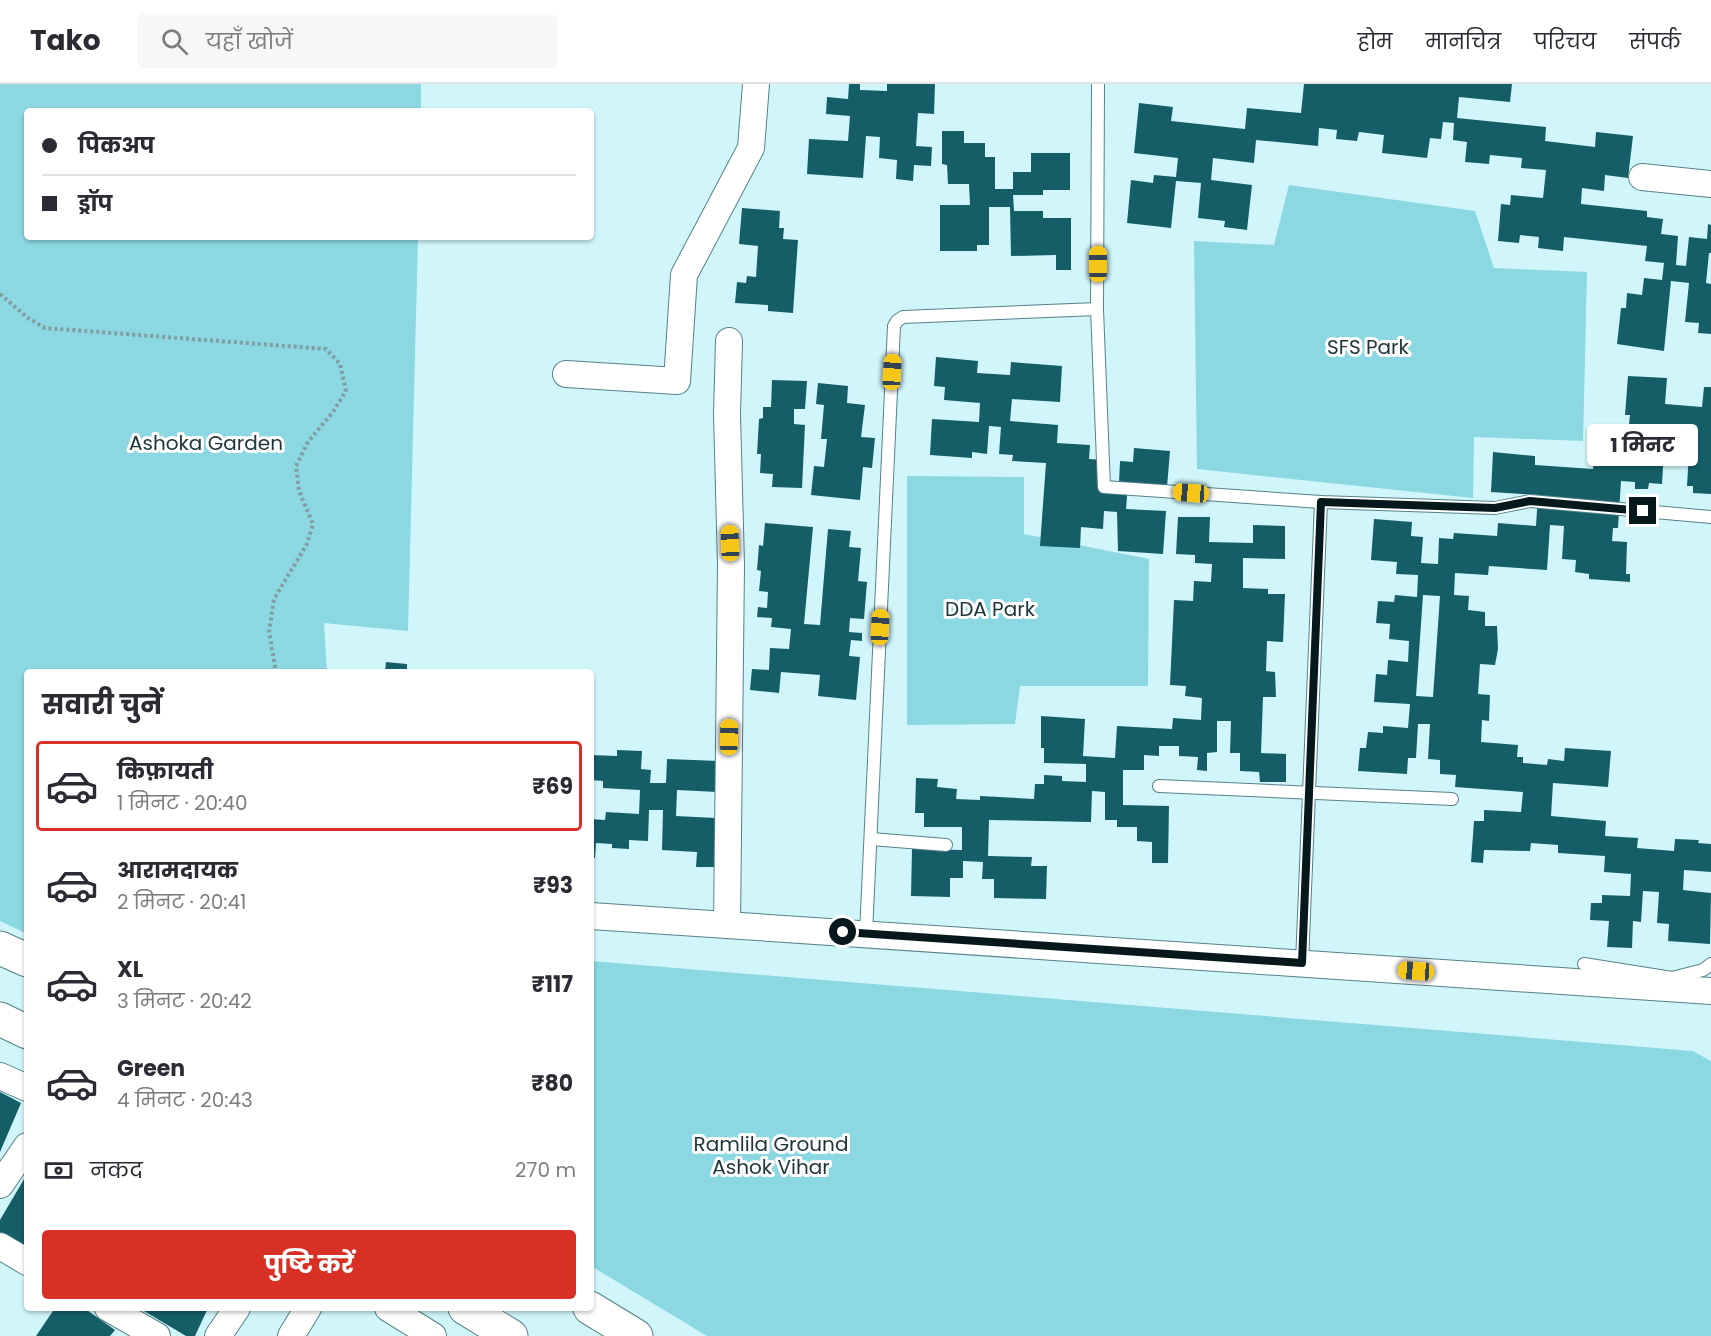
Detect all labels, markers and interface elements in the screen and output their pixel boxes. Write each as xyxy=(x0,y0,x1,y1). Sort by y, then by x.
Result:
search box xyxy=(137,14,557,68)
text: Tako xyxy=(30,21,101,60)
icon: search xyxy=(158,25,191,58)
text: यहाँ खोजें xyxy=(206,26,293,57)
text: होम xyxy=(1358,27,1393,56)
text: मानचित्र xyxy=(1426,27,1501,56)
text: परिचय xyxy=(1534,27,1596,56)
text: संपर्क xyxy=(1629,27,1681,56)
text: पिकअप xyxy=(78,130,155,161)
text: ड्रॉप xyxy=(78,188,112,219)
car xyxy=(1089,246,1107,282)
park label: SFS Park xyxy=(1327,333,1410,361)
car xyxy=(882,354,902,390)
callout: 1 मिनट xyxy=(1588,424,1698,466)
park label: Ashoka Garden xyxy=(129,429,283,457)
text: 1 मिनट xyxy=(1610,431,1675,459)
car xyxy=(1172,483,1210,503)
route end xyxy=(1629,497,1656,524)
car xyxy=(720,525,740,561)
park label: DDA Park xyxy=(945,595,1036,623)
car xyxy=(870,609,890,645)
text: सवारी चुनें xyxy=(42,686,162,723)
car xyxy=(720,719,738,755)
text: किफ़ायती xyxy=(117,756,213,787)
icon: car xyxy=(45,759,99,813)
text: ₹69 xyxy=(532,771,573,802)
text: 1 मिनट · 20:40 xyxy=(117,789,248,817)
text: आरामदायक xyxy=(117,855,238,886)
icon: car xyxy=(45,858,99,912)
text: ₹93 xyxy=(533,870,573,901)
text: 2 मिनट · 20:41 xyxy=(117,888,246,916)
route start xyxy=(829,918,856,945)
text: XL xyxy=(117,954,143,985)
icon: car xyxy=(45,957,99,1011)
car xyxy=(1397,961,1435,981)
text: ₹117 xyxy=(532,969,573,1000)
text: 3 मिनट · 20:42 xyxy=(117,987,252,1015)
text: Green xyxy=(117,1053,185,1084)
icon: car xyxy=(45,1056,99,1110)
text: ₹80 xyxy=(531,1068,573,1099)
text: 4 मिनट · 20:43 xyxy=(117,1086,253,1114)
park label: Ramlila Ground Ashok Vihar xyxy=(694,1130,848,1181)
icon: cash xyxy=(42,1154,75,1187)
text: नकद xyxy=(90,1155,143,1186)
text: 270 m xyxy=(515,1156,576,1184)
button: पुष्टि करें xyxy=(42,1230,576,1299)

